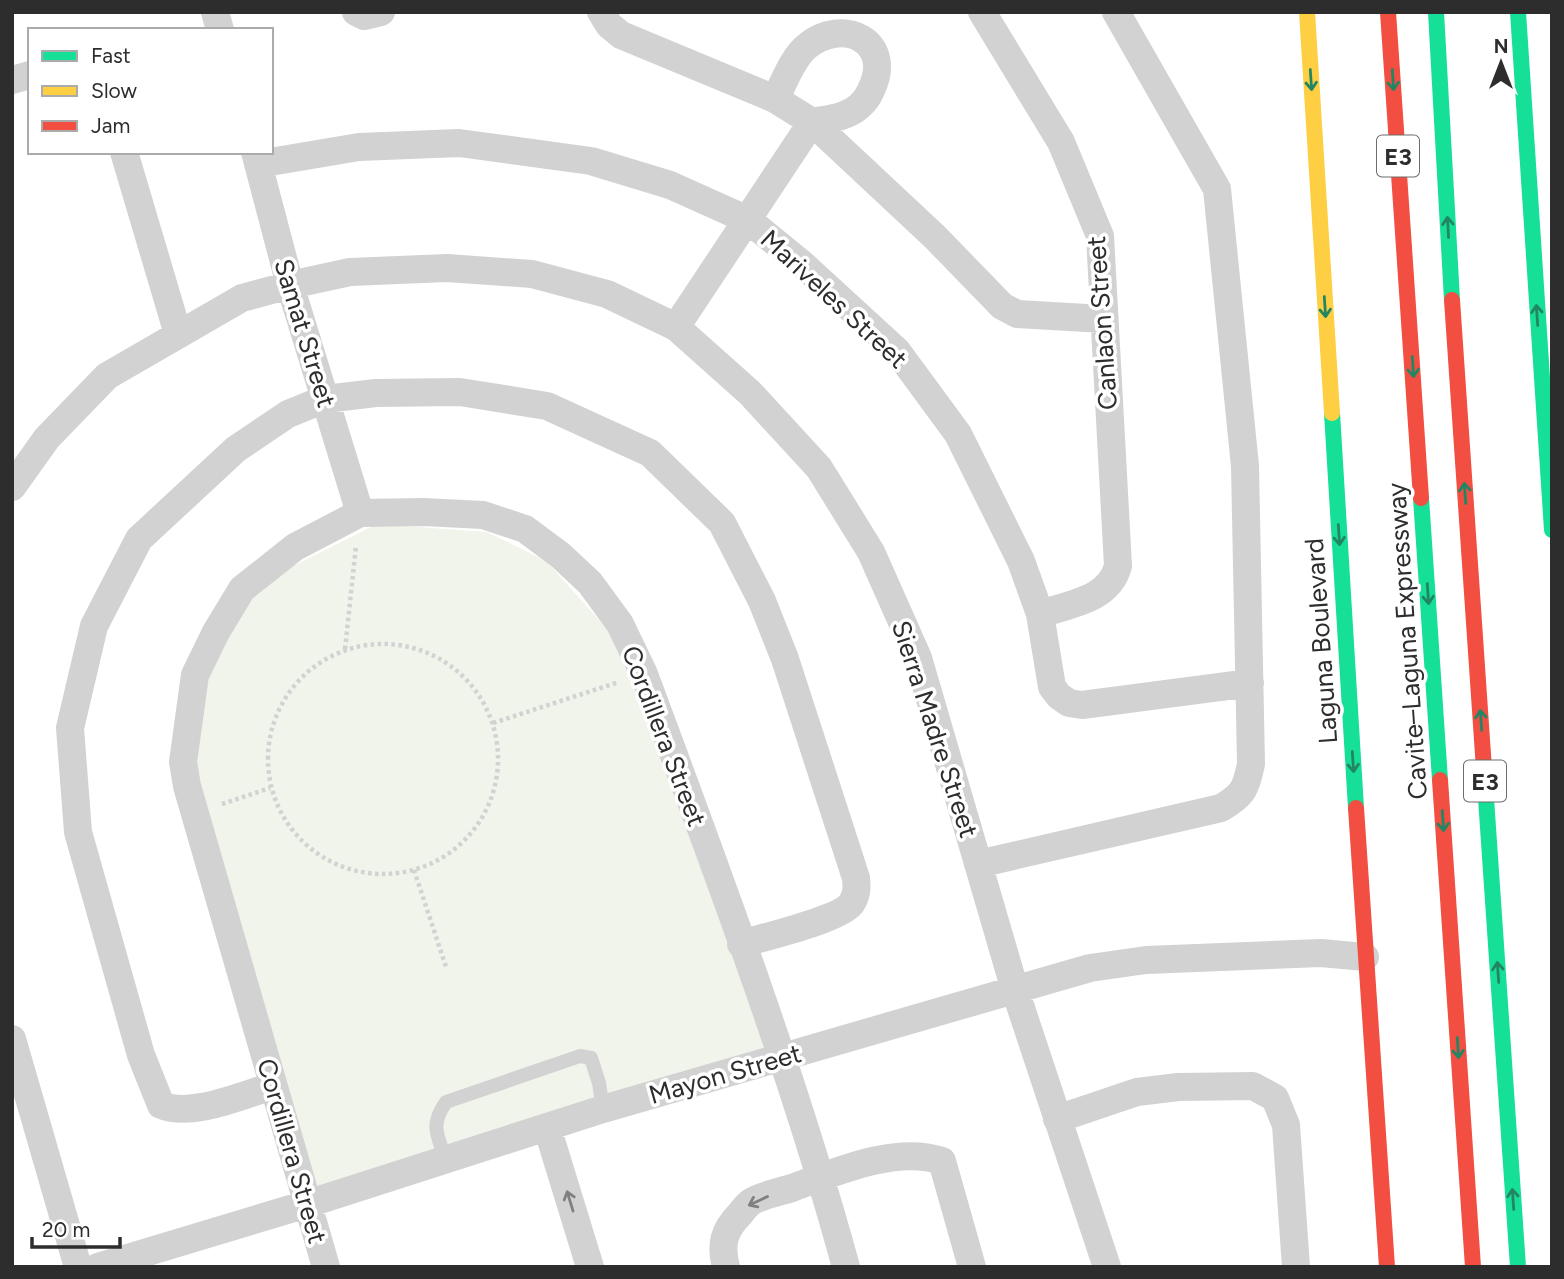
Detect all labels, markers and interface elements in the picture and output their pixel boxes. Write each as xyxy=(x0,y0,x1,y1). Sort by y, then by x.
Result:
legend xyxy=(28,28,273,154)
north arrow xyxy=(1466,28,1536,98)
text: N xyxy=(1494,35,1508,58)
text: Fast xyxy=(91,43,131,68)
one-way arrow xyxy=(1305,69,1318,91)
one-way arrow xyxy=(1387,69,1400,91)
text: Slow xyxy=(91,78,137,103)
text: Jam xyxy=(91,113,130,138)
road number: E3 xyxy=(1377,136,1419,176)
one-way arrow xyxy=(1441,216,1454,239)
street label: Mariveles Street xyxy=(754,223,914,375)
street label: Canlaon Street xyxy=(1080,235,1124,411)
street label: Samat Street xyxy=(267,255,343,411)
one-way arrow xyxy=(1319,296,1332,318)
one-way arrow xyxy=(1531,304,1544,327)
one-way arrow xyxy=(1407,356,1420,378)
street label: Cavite–Laguna Expressway xyxy=(1380,481,1434,800)
one-way arrow xyxy=(1458,482,1471,505)
one-way arrow xyxy=(1332,523,1345,546)
street label: Laguna Boulevard xyxy=(1298,537,1344,745)
one-way arrow xyxy=(1422,583,1435,605)
street label: Sierra Madre Street xyxy=(885,617,985,842)
street label: Cordillera Street xyxy=(615,641,713,831)
one-way arrow xyxy=(1474,709,1487,732)
one-way arrow xyxy=(1346,750,1359,773)
road number: E3 xyxy=(1464,760,1506,802)
one-way arrow xyxy=(1437,810,1450,832)
one-way arrow xyxy=(1491,960,1504,983)
street label: Mayon Street xyxy=(645,1037,805,1111)
one-way arrow xyxy=(1452,1037,1465,1059)
street label: Cordillera Street xyxy=(250,1055,334,1247)
one-way arrow xyxy=(1506,1188,1519,1210)
one-way arrow xyxy=(563,1191,575,1213)
one-way arrow xyxy=(748,1195,769,1208)
scale bar xyxy=(32,1206,119,1250)
text: 20 m xyxy=(42,1217,90,1242)

